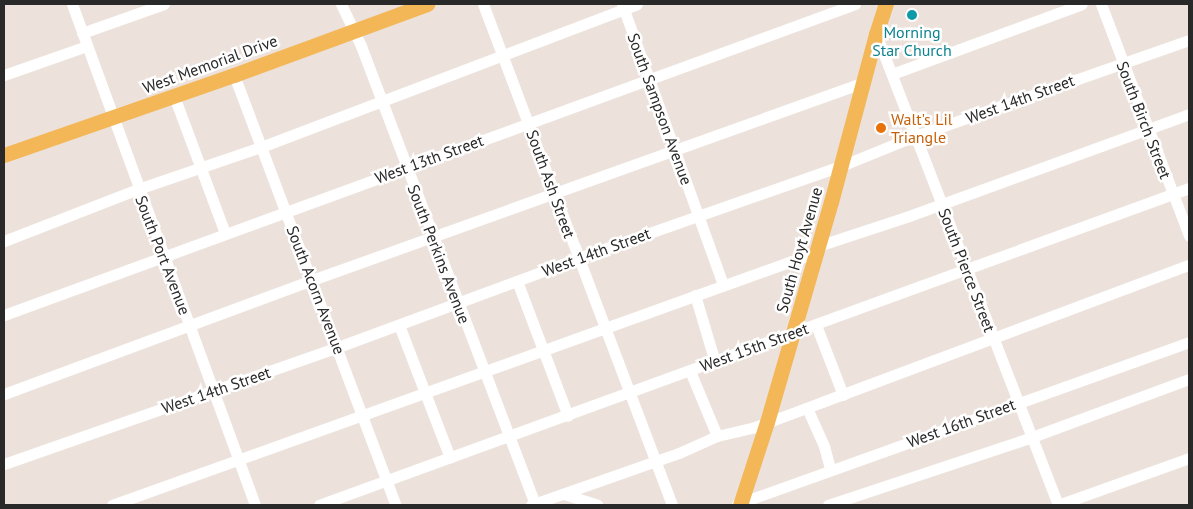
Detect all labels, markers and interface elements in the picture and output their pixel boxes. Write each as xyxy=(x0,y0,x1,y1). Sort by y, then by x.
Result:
marker: Morning Star Church xyxy=(906,9,918,21)
place label: Morning Star Church xyxy=(872,22,952,60)
street label: South Sampson Avenue xyxy=(624,30,696,188)
street label: West Memorial Drive xyxy=(140,31,280,97)
street label: South Birch Street xyxy=(1113,59,1175,181)
street label: West 14th Street xyxy=(963,71,1077,127)
place label: Walt's Lil Triangle xyxy=(891,109,952,147)
marker: Walt's Lil Triangle xyxy=(875,122,887,134)
street label: South Ash Street xyxy=(522,127,580,241)
street label: West 13th Street xyxy=(372,131,486,187)
street label: South Perkins Avenue xyxy=(404,182,474,326)
street label: South Hoyt Avenue xyxy=(772,185,826,315)
street label: South Port Avenue xyxy=(131,192,195,318)
street label: South Pierce Street xyxy=(935,205,999,335)
street label: South Acorn Avenue xyxy=(282,223,350,357)
street label: West 14th Street xyxy=(539,224,653,280)
street label: West 15th Street xyxy=(697,319,811,375)
street label: West 14th Street xyxy=(159,362,273,418)
street label: West 16th Street xyxy=(904,395,1018,451)

